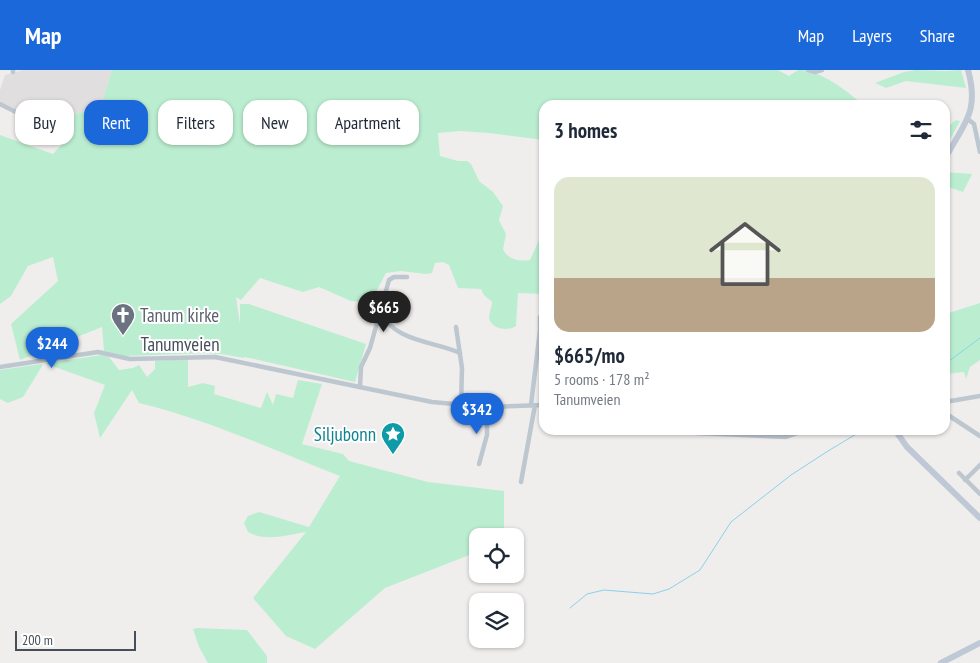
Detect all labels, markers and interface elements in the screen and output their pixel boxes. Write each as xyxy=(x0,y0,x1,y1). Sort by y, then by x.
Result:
text: Map xyxy=(25,20,62,51)
text: Map xyxy=(798,24,824,47)
text: Layers xyxy=(852,24,892,47)
text: Share xyxy=(920,24,955,47)
chip: Buy xyxy=(15,100,74,145)
chip: Rent xyxy=(84,100,148,145)
chip: Filters xyxy=(158,100,233,145)
chip: New xyxy=(243,100,307,145)
chip: Apartment xyxy=(317,100,419,145)
icon: filters xyxy=(907,116,935,144)
text: 3 homes xyxy=(554,117,617,144)
icon: home xyxy=(700,209,790,299)
pin: $665 xyxy=(354,290,414,333)
text: $665 xyxy=(369,297,399,317)
church icon: Tanum kirke xyxy=(110,302,136,336)
place label: Tanum kirke xyxy=(140,303,219,327)
pin: $244 xyxy=(22,326,82,369)
street label: Tanumveien xyxy=(141,332,219,356)
text: $244 xyxy=(37,333,67,353)
text: $665/mo xyxy=(554,342,625,369)
text: 5 rooms · 178 m² xyxy=(554,369,650,389)
text: Tanumveien xyxy=(554,389,621,409)
pin: $342 xyxy=(447,392,507,435)
text: $342 xyxy=(462,399,492,419)
place icon: Siljubonn xyxy=(380,421,406,455)
place label: Siljubonn xyxy=(314,422,376,446)
map controls xyxy=(469,528,524,648)
button: locate xyxy=(469,528,524,583)
button: layers xyxy=(469,593,524,648)
scale bar xyxy=(15,628,136,651)
text: 200 m xyxy=(22,631,53,649)

